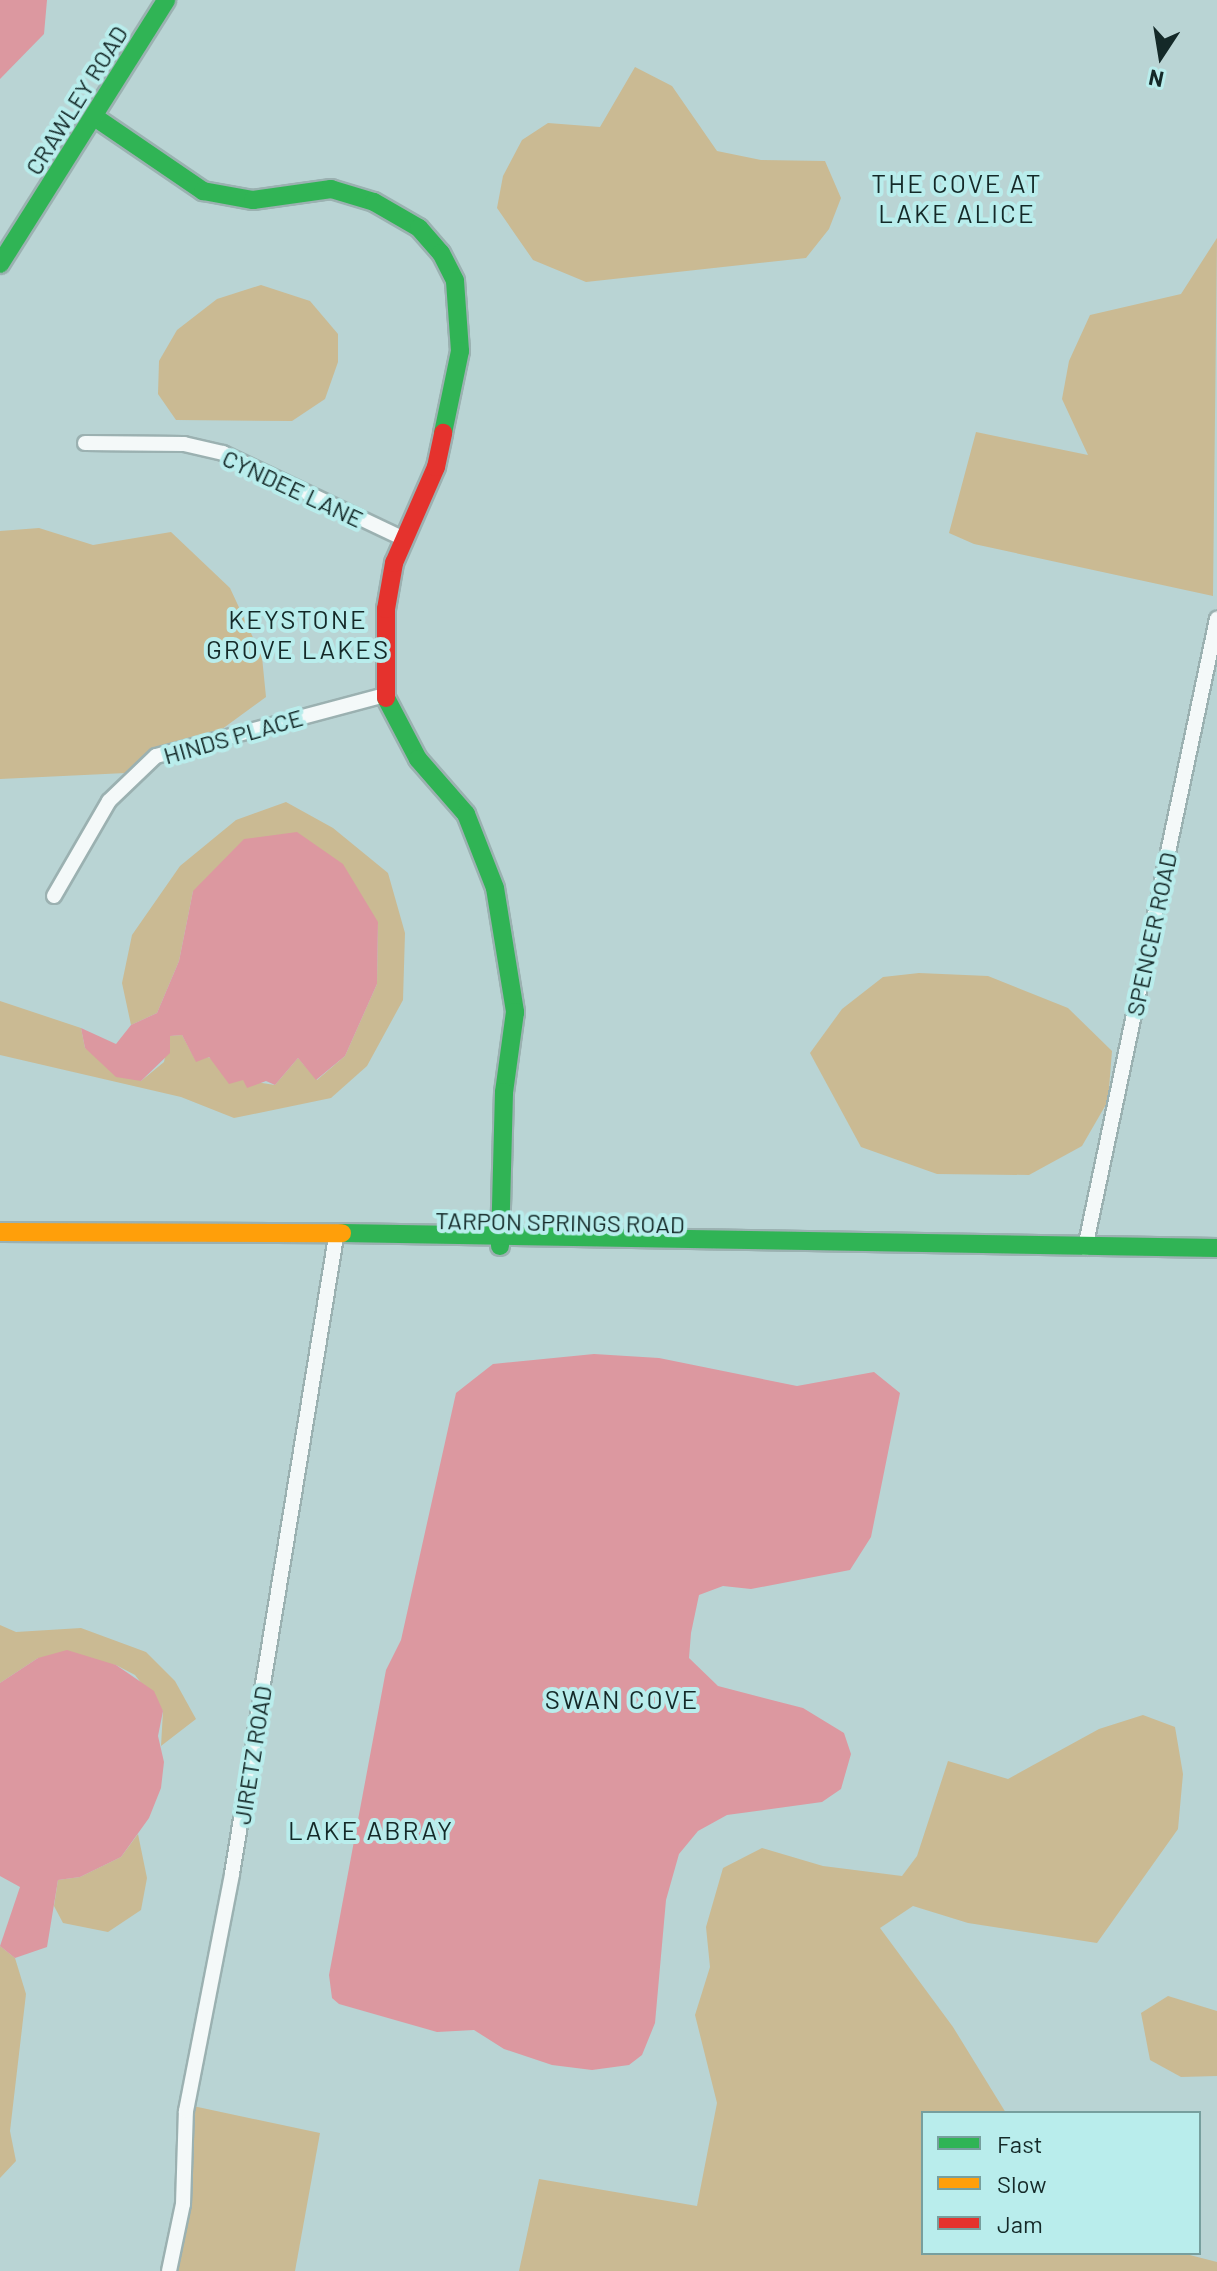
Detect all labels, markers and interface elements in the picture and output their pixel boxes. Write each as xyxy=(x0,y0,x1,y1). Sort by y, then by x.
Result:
north arrow xyxy=(1121,16,1201,96)
street label: CRAWLEY ROAD xyxy=(19,20,133,180)
text: N xyxy=(1146,65,1166,94)
district label: THE COVE AT LAKE ALICE xyxy=(871,167,1043,228)
street label: CYNDEE LANE xyxy=(218,443,368,533)
district label: KEYSTONE GROVE LAKES xyxy=(206,603,390,664)
street label: HINDS PLACE xyxy=(160,702,306,770)
street label: SPENCER ROAD xyxy=(1120,850,1182,1018)
street label: TARPON SPRINGS ROAD xyxy=(435,1205,685,1239)
district label: SWAN COVE xyxy=(545,1683,699,1715)
street label: JIRETZ ROAD xyxy=(227,1684,277,1826)
district label: LAKE ABRAY xyxy=(288,1814,454,1846)
legend xyxy=(921,2111,1201,2255)
text: Fast xyxy=(997,2129,1042,2158)
text: Slow xyxy=(997,2169,1046,2198)
text: Jam xyxy=(997,2209,1043,2238)

